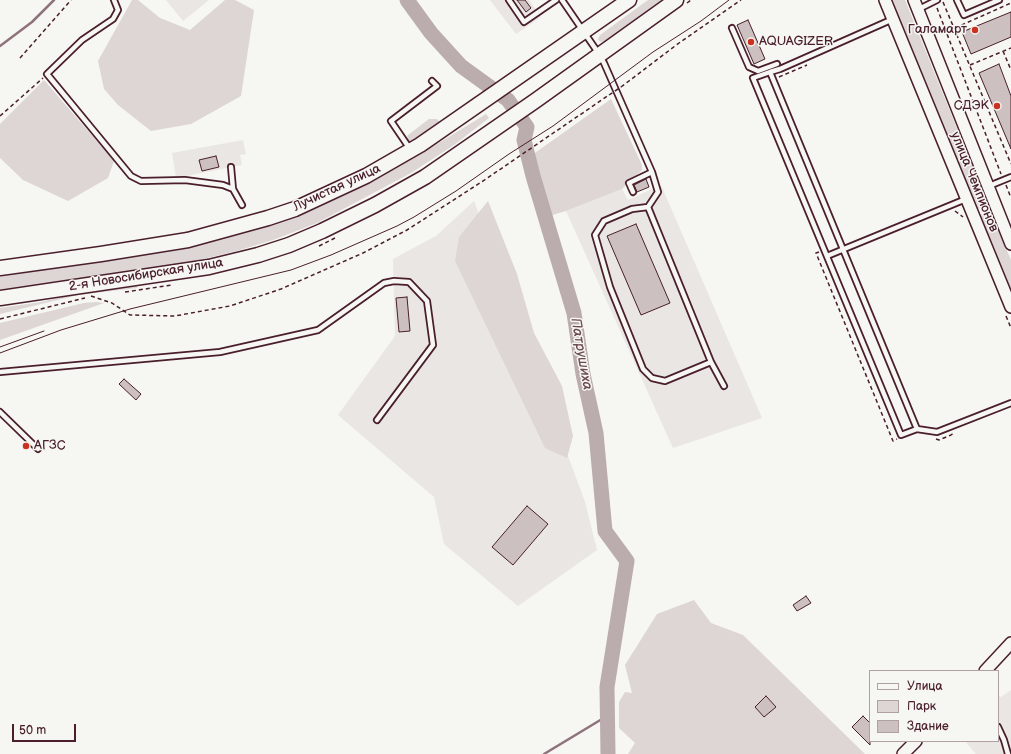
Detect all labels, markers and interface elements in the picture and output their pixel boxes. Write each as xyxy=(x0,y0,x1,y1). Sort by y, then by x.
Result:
place label: Галамарт xyxy=(908,22,967,38)
marker: Галамарт xyxy=(970,25,980,35)
place label: AQUAGIZER xyxy=(759,34,833,50)
marker: AQUAGIZER xyxy=(746,37,756,47)
place label: СДЭК xyxy=(954,98,989,114)
marker: СДЭК xyxy=(992,101,1002,111)
street label: улица Чемпионов xyxy=(947,130,1001,234)
street label: Лучистая улица xyxy=(291,161,383,215)
street label: 2-я Новосибирская улица xyxy=(68,255,224,295)
water label: Патрушиха xyxy=(566,317,596,391)
place label: АГЗС xyxy=(34,438,65,454)
marker: АГЗС xyxy=(21,441,31,451)
legend xyxy=(869,670,999,742)
text: Улица xyxy=(907,679,943,694)
text: Парк xyxy=(907,699,936,714)
scale bar xyxy=(14,716,78,742)
text: Здание xyxy=(907,719,949,734)
text: 50 m xyxy=(19,723,46,738)

